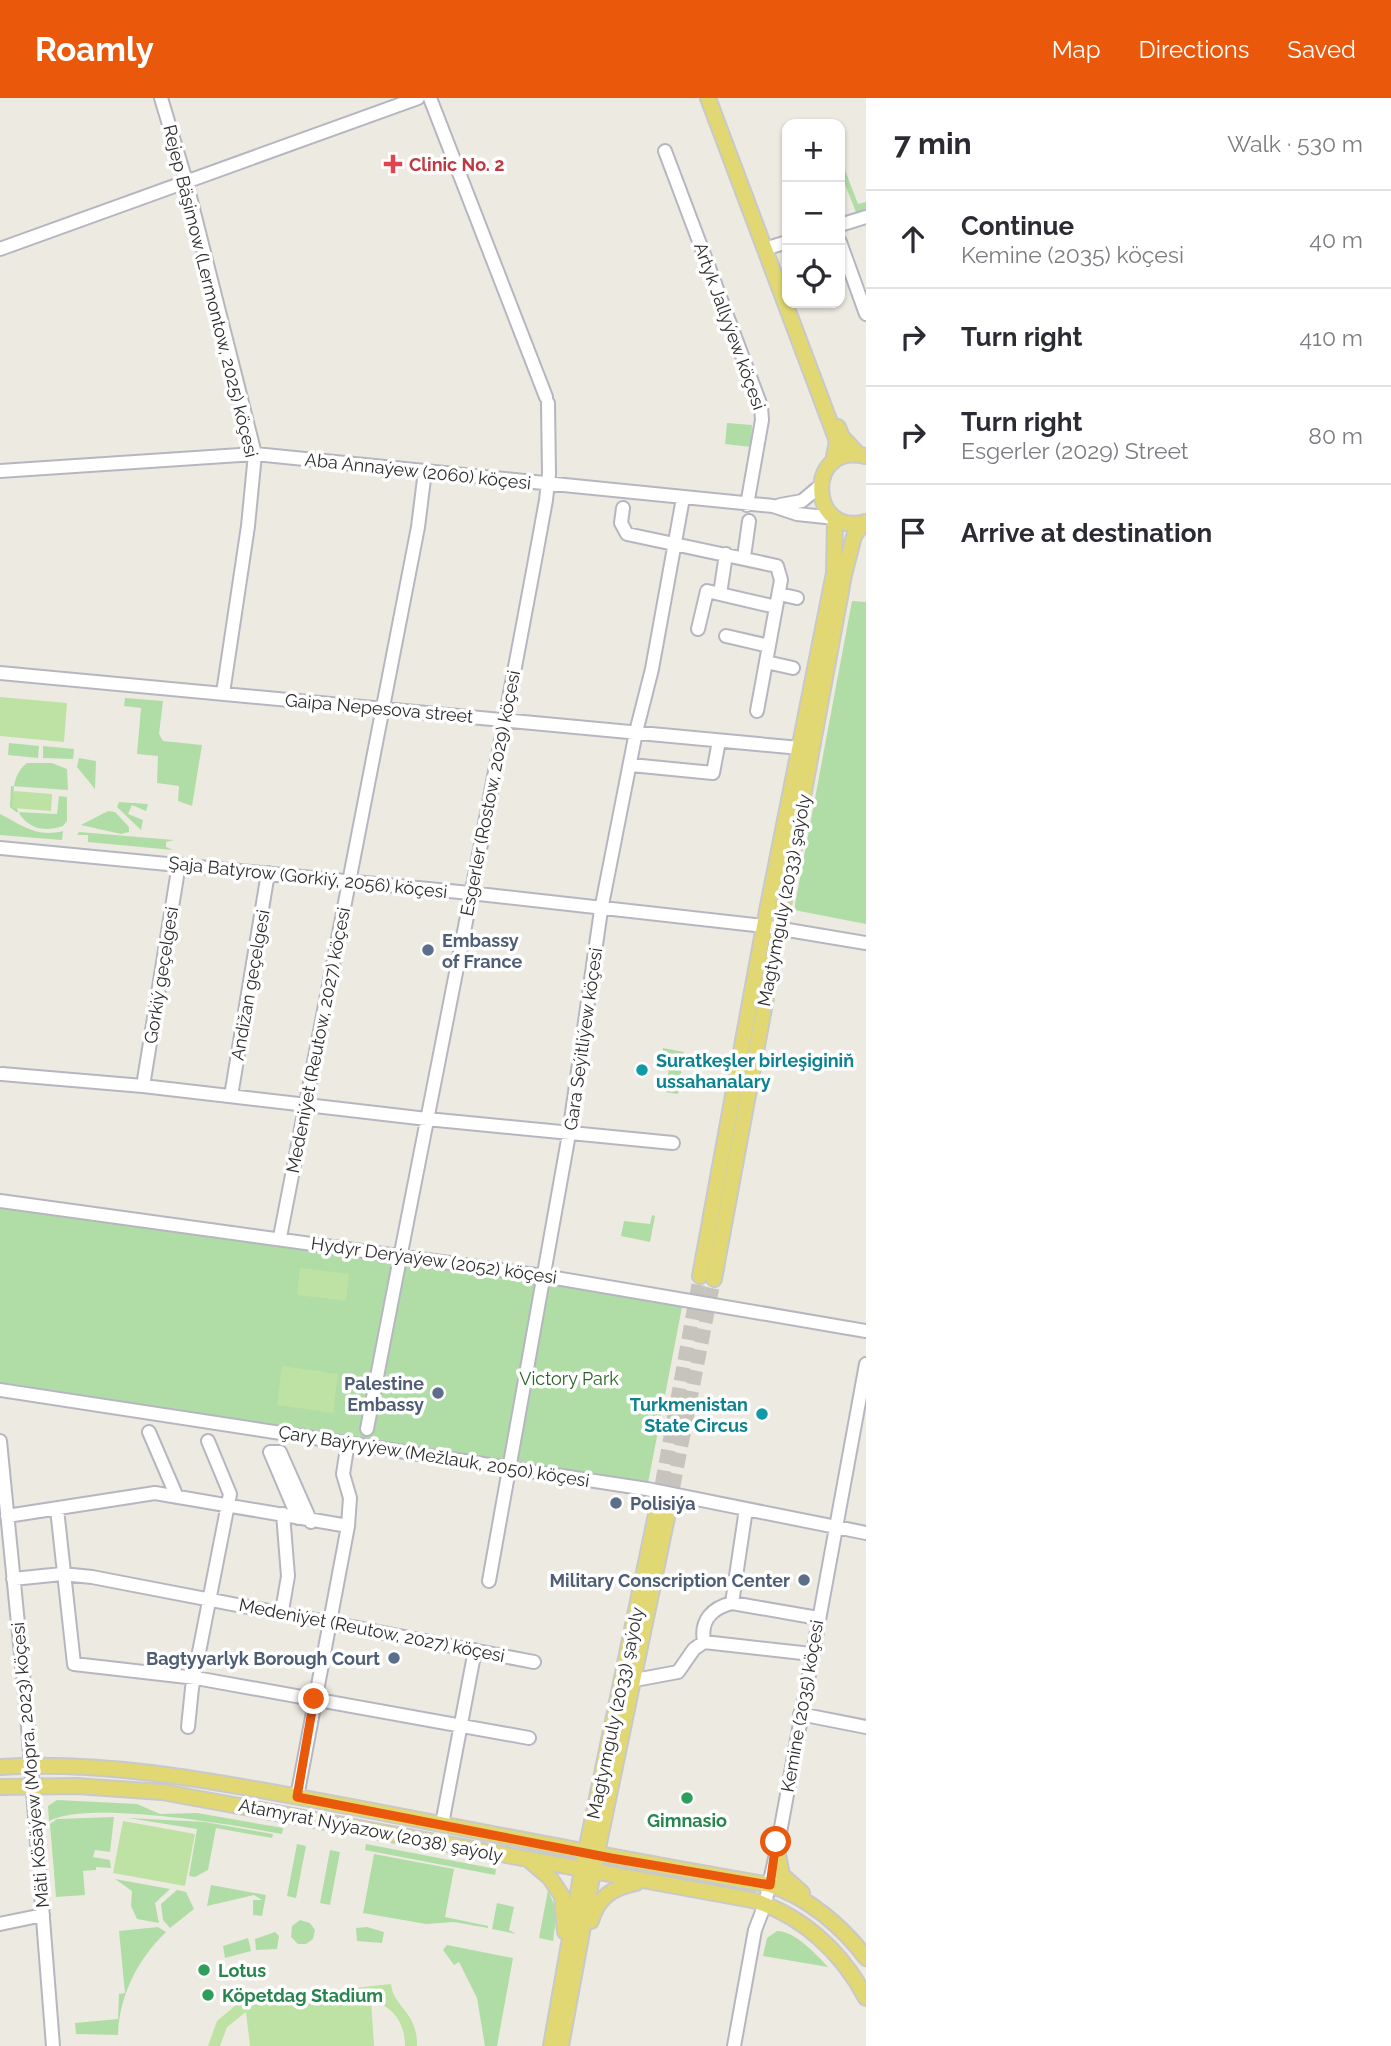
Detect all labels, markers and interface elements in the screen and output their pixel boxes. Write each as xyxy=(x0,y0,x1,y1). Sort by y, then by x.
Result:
text: Roamly xyxy=(35,30,154,69)
text: Map xyxy=(1052,35,1101,64)
text: Directions xyxy=(1139,35,1249,64)
text: Saved xyxy=(1287,35,1356,64)
map controls xyxy=(782,119,845,308)
button: + xyxy=(782,119,845,182)
street label: Rejep Bäşimow (Lermontow, 2025) köçesi xyxy=(159,123,263,459)
text: 7 min xyxy=(894,126,972,161)
text: Walk · 530 m xyxy=(1227,130,1363,157)
marker: Clinic No. 2 xyxy=(383,154,403,174)
place label: Clinic No. 2 xyxy=(409,154,504,175)
button: − xyxy=(782,182,845,245)
text: Continue xyxy=(961,211,1074,241)
icon: ahead xyxy=(894,220,932,258)
text: 40 m xyxy=(1309,226,1363,253)
street label: Artyk Jallyýew köçesi xyxy=(690,239,770,413)
text: Kemine (2035) köçesi xyxy=(961,241,1184,268)
button: locate xyxy=(782,245,845,308)
icon: right xyxy=(894,318,932,356)
text: Turn right xyxy=(961,322,1082,352)
text: 410 m xyxy=(1300,324,1363,351)
text: Turn right xyxy=(961,407,1082,437)
icon: right xyxy=(894,416,932,454)
text: 80 m xyxy=(1308,422,1363,449)
text: Esgerler (2029) Street xyxy=(961,437,1189,464)
street label: Aba Annaýew (2060) köçesi xyxy=(304,449,532,493)
icon: arrive xyxy=(894,514,932,552)
text: Arrive at destination xyxy=(961,518,1212,548)
street label: Esgerler (Rostow, 2029) köçesi xyxy=(456,668,524,918)
street label: Gaipa Nepesova street xyxy=(284,689,474,727)
street label: Magtymguly (2033) şaýoly xyxy=(753,792,815,1008)
street label: Şaja Batyrow (Gorkiý, 2056) köçesi xyxy=(168,852,448,902)
street label: Gorkiý geçelgesi xyxy=(140,905,182,1045)
street label: Medeniýet (Reutow, 2027) köçesi xyxy=(282,905,354,1175)
street label: Andižan geçelgesi xyxy=(226,908,274,1062)
place label: Embassy of France xyxy=(442,930,522,972)
marker: Embassy of France xyxy=(420,942,436,958)
street label: Gara Seýitliýew köçesi xyxy=(560,946,606,1132)
place label: Suratkeşler birleşiginiň ussahanalary xyxy=(656,1050,854,1092)
marker: Suratkeşler birleşiginiň ussahanalary xyxy=(634,1062,650,1078)
street label: Hydyr Derýaýew (2052) köçesi xyxy=(310,1232,558,1288)
park label: Victory Park xyxy=(519,1368,619,1389)
place label: Palestine Embassy xyxy=(344,1373,424,1415)
marker: Palestine Embassy xyxy=(430,1385,446,1401)
place label: Turkmenistan State Circus xyxy=(630,1394,748,1436)
marker: Turkmenistan State Circus xyxy=(754,1406,770,1422)
street label: Çary Baýryýew (Mežlauk, 2050) köçesi xyxy=(277,1421,591,1491)
place label: Polisiýa xyxy=(630,1493,696,1514)
marker: Polisiýa xyxy=(608,1495,624,1511)
place label: Military Conscription Center xyxy=(550,1570,790,1591)
marker: Military Conscription Center xyxy=(796,1572,812,1588)
street label: Medeniýet (Reutow, 2027) köçesi xyxy=(237,1594,507,1666)
street label: Magtymguly (2033) şaýoly xyxy=(582,1605,648,1821)
street label: Kemine (2035) köçesi xyxy=(777,1618,827,1794)
street label: Mäti Kösäýew (Mopra, 2023) köçesi xyxy=(7,1621,53,1909)
place label: Bagtyyarlyk Borough Court xyxy=(146,1648,380,1669)
marker: Bagtyyarlyk Borough Court xyxy=(386,1650,402,1666)
route end xyxy=(298,1683,329,1714)
marker: Gimnasio xyxy=(679,1790,695,1806)
street label: Atamyrat Nyýazow (2038) şaýoly xyxy=(237,1794,505,1866)
place label: Gimnasio xyxy=(647,1810,727,1831)
route start xyxy=(760,1826,791,1857)
place label: Lotus xyxy=(218,1960,266,1981)
marker: Lotus xyxy=(196,1962,212,1978)
place label: Köpetdag Stadium xyxy=(222,1985,383,2006)
marker: Köpetdag Stadium xyxy=(200,1987,216,2003)

